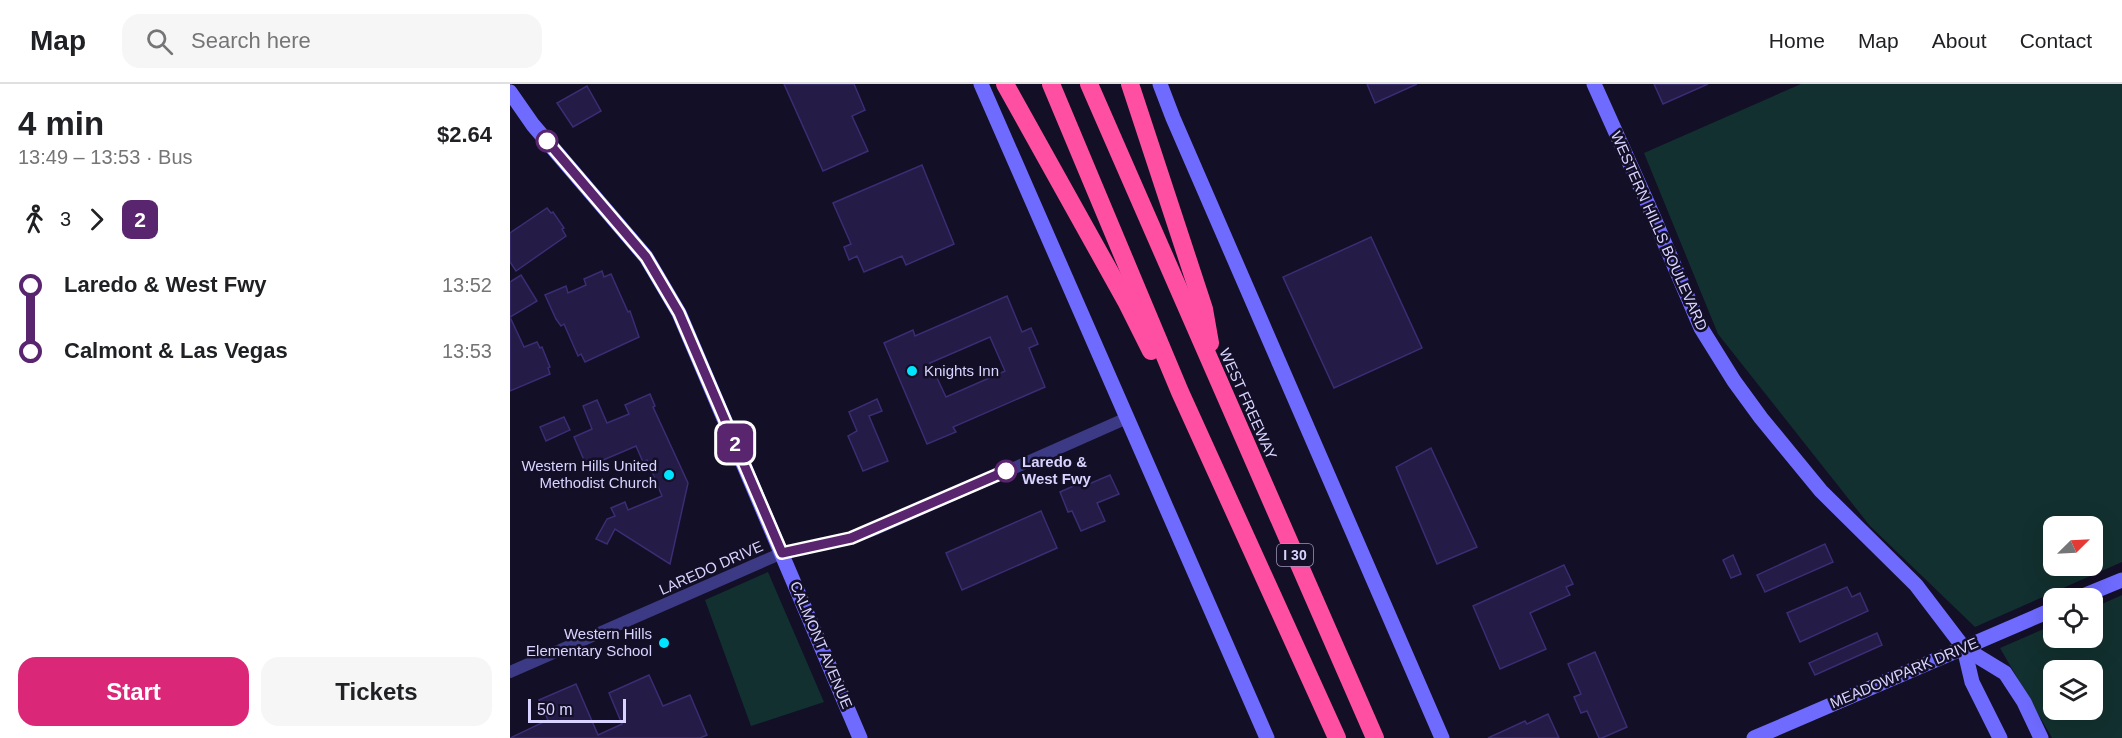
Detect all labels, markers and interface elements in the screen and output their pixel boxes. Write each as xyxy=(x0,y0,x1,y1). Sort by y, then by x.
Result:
search box xyxy=(122,14,542,68)
text: Map xyxy=(30,25,86,56)
icon: search xyxy=(143,25,176,58)
text: Search here xyxy=(191,28,311,53)
text: Home xyxy=(1769,29,1825,52)
text: Map xyxy=(1858,29,1899,52)
text: About xyxy=(1932,29,1987,52)
text: Contact xyxy=(2020,29,2092,52)
text: 4 min xyxy=(18,105,104,142)
text: $2.64 xyxy=(437,122,492,147)
street label: WESTERN HILLS BOULEVARD xyxy=(1608,128,1711,333)
unlabelled marker xyxy=(536,130,558,152)
text: 13:49 – 13:53 · Bus xyxy=(18,146,193,168)
icon: walk xyxy=(18,203,51,236)
icon: forward xyxy=(80,203,113,236)
text: 3 xyxy=(60,208,71,230)
text: 2 xyxy=(134,208,146,231)
text: Laredo & West Fwy xyxy=(64,272,267,297)
text: 13:52 xyxy=(442,274,492,296)
text: Calmont & Las Vegas xyxy=(64,338,288,363)
text: 13:53 xyxy=(442,340,492,362)
street label: WEST FREEWAY xyxy=(1216,346,1281,462)
place label: Knights Inn xyxy=(924,362,999,379)
marker: Knights Inn xyxy=(905,364,919,378)
line badge: 2 xyxy=(716,424,754,462)
text: 2 xyxy=(729,432,741,455)
place label: Laredo & West Fwy xyxy=(1022,453,1092,487)
place label: Western Hills United Methodist Church xyxy=(521,457,657,491)
marker: Laredo & West Fwy xyxy=(995,460,1017,482)
marker: Western Hills United Methodist Church xyxy=(662,468,676,482)
north arrow xyxy=(2043,516,2103,576)
map controls xyxy=(2043,516,2103,720)
street label: LAREDO DRIVE xyxy=(656,537,765,598)
road number: I 30 xyxy=(1277,544,1313,566)
street label: CALMONT AVENUE xyxy=(787,578,856,711)
button: locate xyxy=(2043,588,2103,648)
place label: Western Hills Elementary School xyxy=(526,625,652,659)
street label: MEADOWPARK DRIVE xyxy=(1827,634,1980,711)
marker: Western Hills Elementary School xyxy=(657,636,671,650)
button: Start xyxy=(18,657,249,726)
button: Tickets xyxy=(261,657,492,726)
button: layers xyxy=(2043,660,2103,720)
scale bar xyxy=(528,696,626,724)
text: 50 m xyxy=(537,701,573,718)

